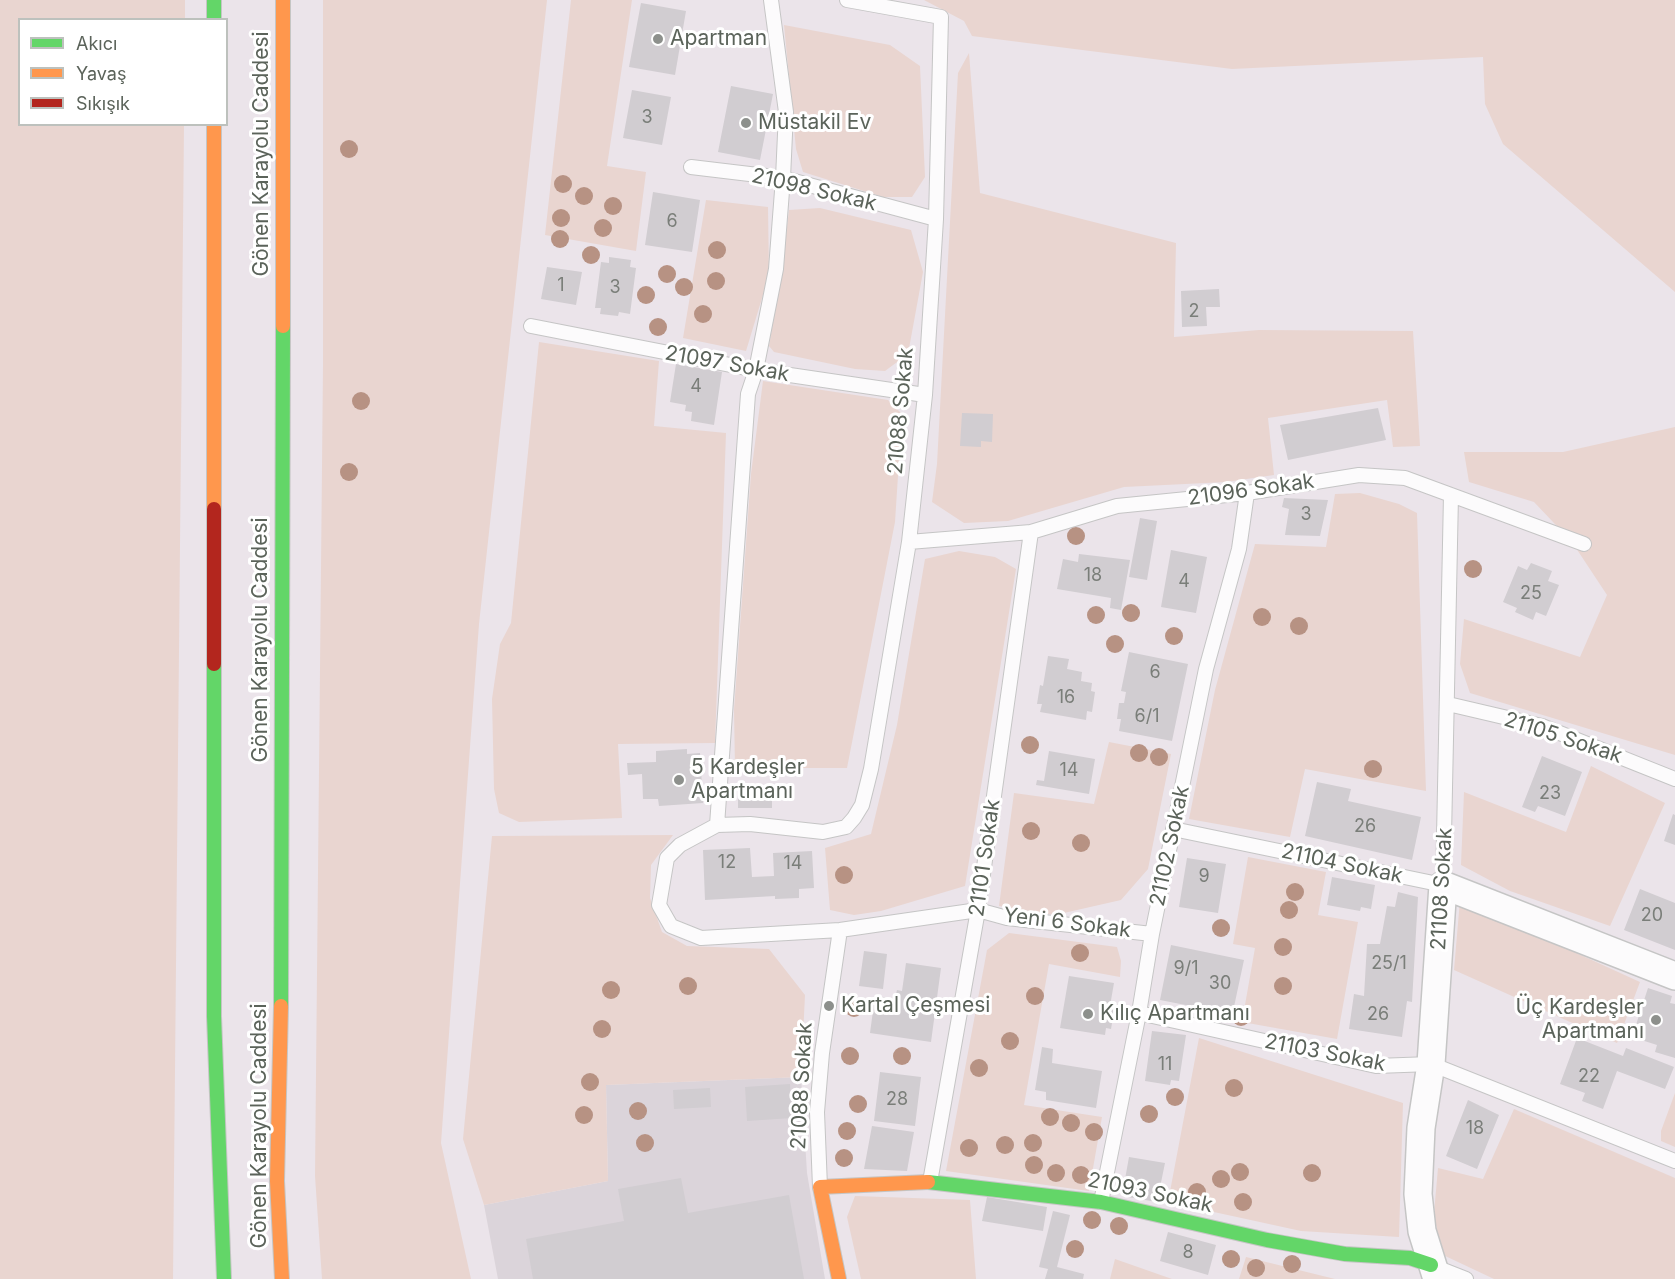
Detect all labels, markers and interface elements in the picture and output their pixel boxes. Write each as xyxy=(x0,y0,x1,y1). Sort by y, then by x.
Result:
legend xyxy=(18,18,228,126)
place label: Apartman xyxy=(670,26,767,52)
street label: Gönen Karayolu Caddesi xyxy=(249,31,275,277)
marker: Apartman xyxy=(651,32,665,46)
text: Akıcı xyxy=(76,33,117,54)
text: Yavaş xyxy=(76,63,126,84)
text: Sıkışık xyxy=(76,93,130,114)
house number: 3 xyxy=(641,107,653,129)
place label: Müstakil Ev xyxy=(758,110,871,136)
marker: Müstakil Ev xyxy=(739,116,753,130)
street label: 21098 Sokak xyxy=(749,163,879,217)
house number: 6 xyxy=(666,211,678,233)
house number: 1 xyxy=(557,275,565,297)
house number: 3 xyxy=(609,277,621,299)
house number: 2 xyxy=(1189,301,1199,323)
street label: 21097 Sokak xyxy=(663,341,791,387)
street label: 21088 Sokak xyxy=(883,346,919,476)
house number: 4 xyxy=(690,376,702,398)
street label: 21096 Sokak xyxy=(1186,469,1316,511)
house number: 3 xyxy=(1300,504,1312,526)
street label: Gönen Karayolu Caddesi xyxy=(248,517,274,763)
house number: 18 xyxy=(1084,565,1102,587)
house number: 4 xyxy=(1178,571,1190,593)
house number: 25 xyxy=(1520,583,1542,605)
house number: 6 xyxy=(1149,662,1161,684)
house number: 16 xyxy=(1057,687,1075,709)
house number: 6/1 xyxy=(1135,706,1159,728)
street label: 21105 Sokak xyxy=(1501,707,1625,769)
place label: 5 Kardeşler Apartmanı xyxy=(691,755,805,805)
house number: 14 xyxy=(1060,760,1078,782)
marker: 5 Kardeşler Apartmanı xyxy=(672,773,686,787)
street label: 21102 Sokak xyxy=(1145,783,1195,909)
house number: 23 xyxy=(1539,783,1561,805)
street label: 21101 Sokak xyxy=(964,798,1006,918)
house number: 26 xyxy=(1354,816,1376,838)
street label: 21108 Sokak xyxy=(1426,827,1458,951)
street label: 21104 Sokak xyxy=(1279,839,1405,889)
house number: 12 xyxy=(718,852,736,874)
house number: 14 xyxy=(784,853,802,875)
house number: 9 xyxy=(1198,866,1210,888)
street label: Yeni 6 Sokak xyxy=(1002,903,1132,943)
house number: 20 xyxy=(1641,905,1663,927)
house number: 25/1 xyxy=(1371,953,1407,975)
house number: 9/1 xyxy=(1174,958,1198,980)
house number: 30 xyxy=(1209,973,1231,995)
place label: Kartal Çeşmesi xyxy=(841,993,990,1019)
place label: Üç Kardeşler Apartmanı xyxy=(1516,995,1644,1045)
marker: Kartal Çeşmesi xyxy=(822,999,836,1013)
place label: Kılıç Apartmanı xyxy=(1100,1001,1250,1027)
street label: Gönen Karayolu Caddesi xyxy=(247,1003,273,1249)
house number: 26 xyxy=(1367,1004,1389,1026)
marker: Kılıç Apartmanı xyxy=(1081,1007,1095,1021)
marker: Üç Kardeşler Apartmanı xyxy=(1649,1013,1663,1027)
street label: 21088 Sokak xyxy=(786,1022,818,1150)
street label: 21103 Sokak xyxy=(1262,1029,1388,1077)
house number: 11 xyxy=(1158,1054,1172,1076)
house number: 22 xyxy=(1578,1066,1600,1088)
house number: 28 xyxy=(886,1089,908,1111)
house number: 18 xyxy=(1466,1118,1484,1140)
street label: 21093 Sokak xyxy=(1085,1167,1215,1219)
house number: 8 xyxy=(1182,1242,1194,1264)

